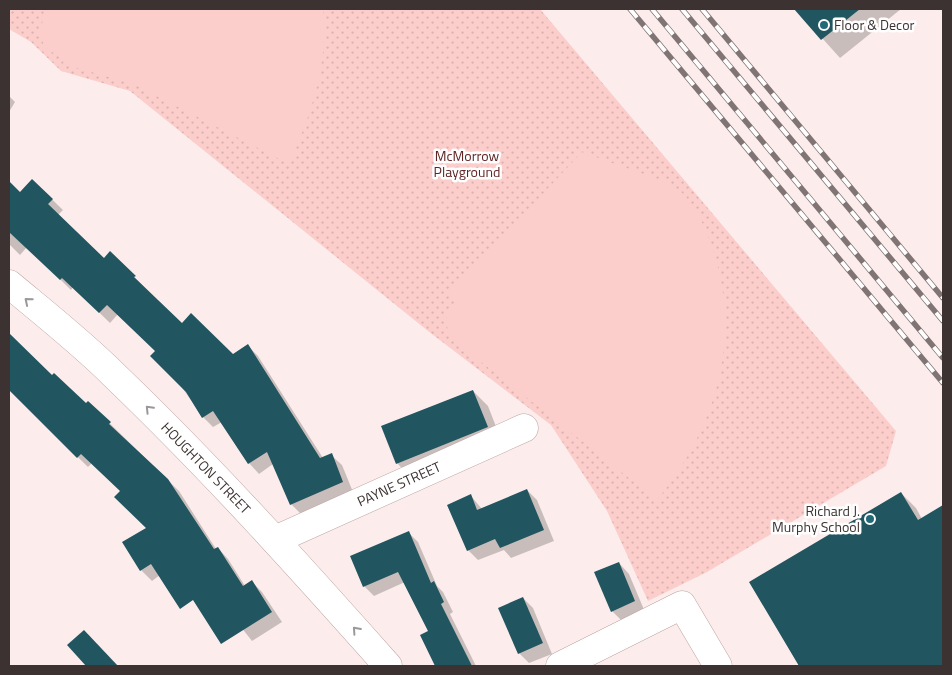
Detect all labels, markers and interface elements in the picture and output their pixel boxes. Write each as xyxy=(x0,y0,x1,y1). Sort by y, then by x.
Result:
place label: Floor & Decor xyxy=(834,14,915,35)
marker: Floor & Decor xyxy=(818,19,830,31)
park label: McMorrow Playground xyxy=(434,145,500,182)
one-way arrow xyxy=(25,297,34,306)
one-way arrow xyxy=(146,406,155,415)
street label: HOUGHTON STREET xyxy=(157,417,256,519)
street label: PAYNE STREET xyxy=(354,455,445,511)
place label: Richard J. Murphy School xyxy=(772,500,860,537)
marker: Richard J. Murphy School xyxy=(864,513,876,525)
one-way arrow xyxy=(353,626,362,635)

